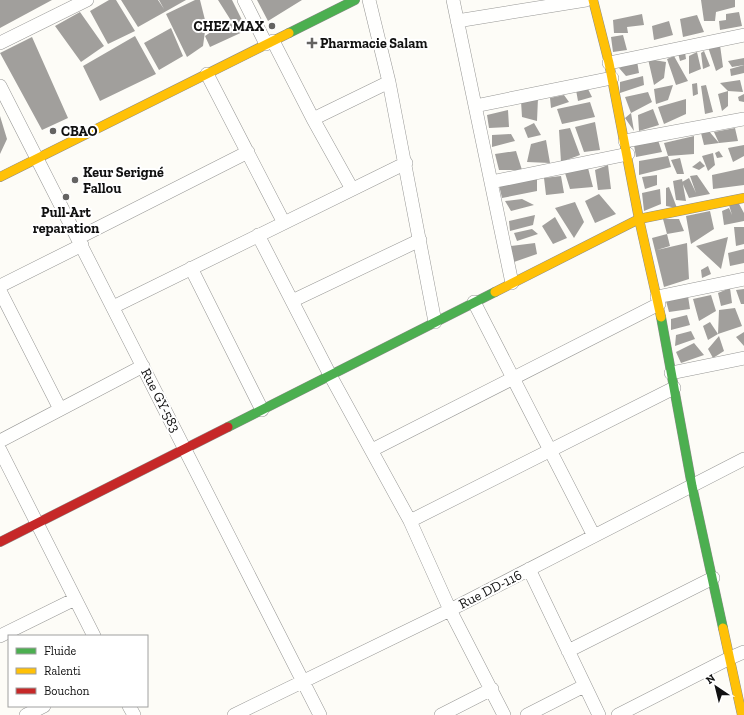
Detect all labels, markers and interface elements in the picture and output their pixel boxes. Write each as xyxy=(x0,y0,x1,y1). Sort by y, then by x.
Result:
place label: CHEZ MAX xyxy=(194,18,265,35)
marker: CHEZ MAX xyxy=(267,21,277,31)
place label: Pharmacie Salam xyxy=(320,35,428,52)
marker: Pharmacie Salam xyxy=(307,38,317,48)
place label: CBAO xyxy=(61,123,98,140)
marker: CBAO xyxy=(48,126,58,136)
place label: Keur Serigné Fallou xyxy=(83,164,164,197)
marker: Keur Serigné Fallou xyxy=(70,175,80,185)
marker: Pull-Art reparation xyxy=(61,192,71,202)
place label: Pull-Art reparation xyxy=(33,204,100,237)
street label: Rue GY-583 xyxy=(137,365,184,435)
street label: Rue DD-116 xyxy=(456,566,525,613)
legend xyxy=(8,635,148,707)
text: Fluide xyxy=(44,644,77,658)
text: Ralenti xyxy=(44,664,81,678)
north arrow xyxy=(696,667,736,707)
text: N xyxy=(703,671,718,687)
text: Bouchon xyxy=(44,684,90,698)

